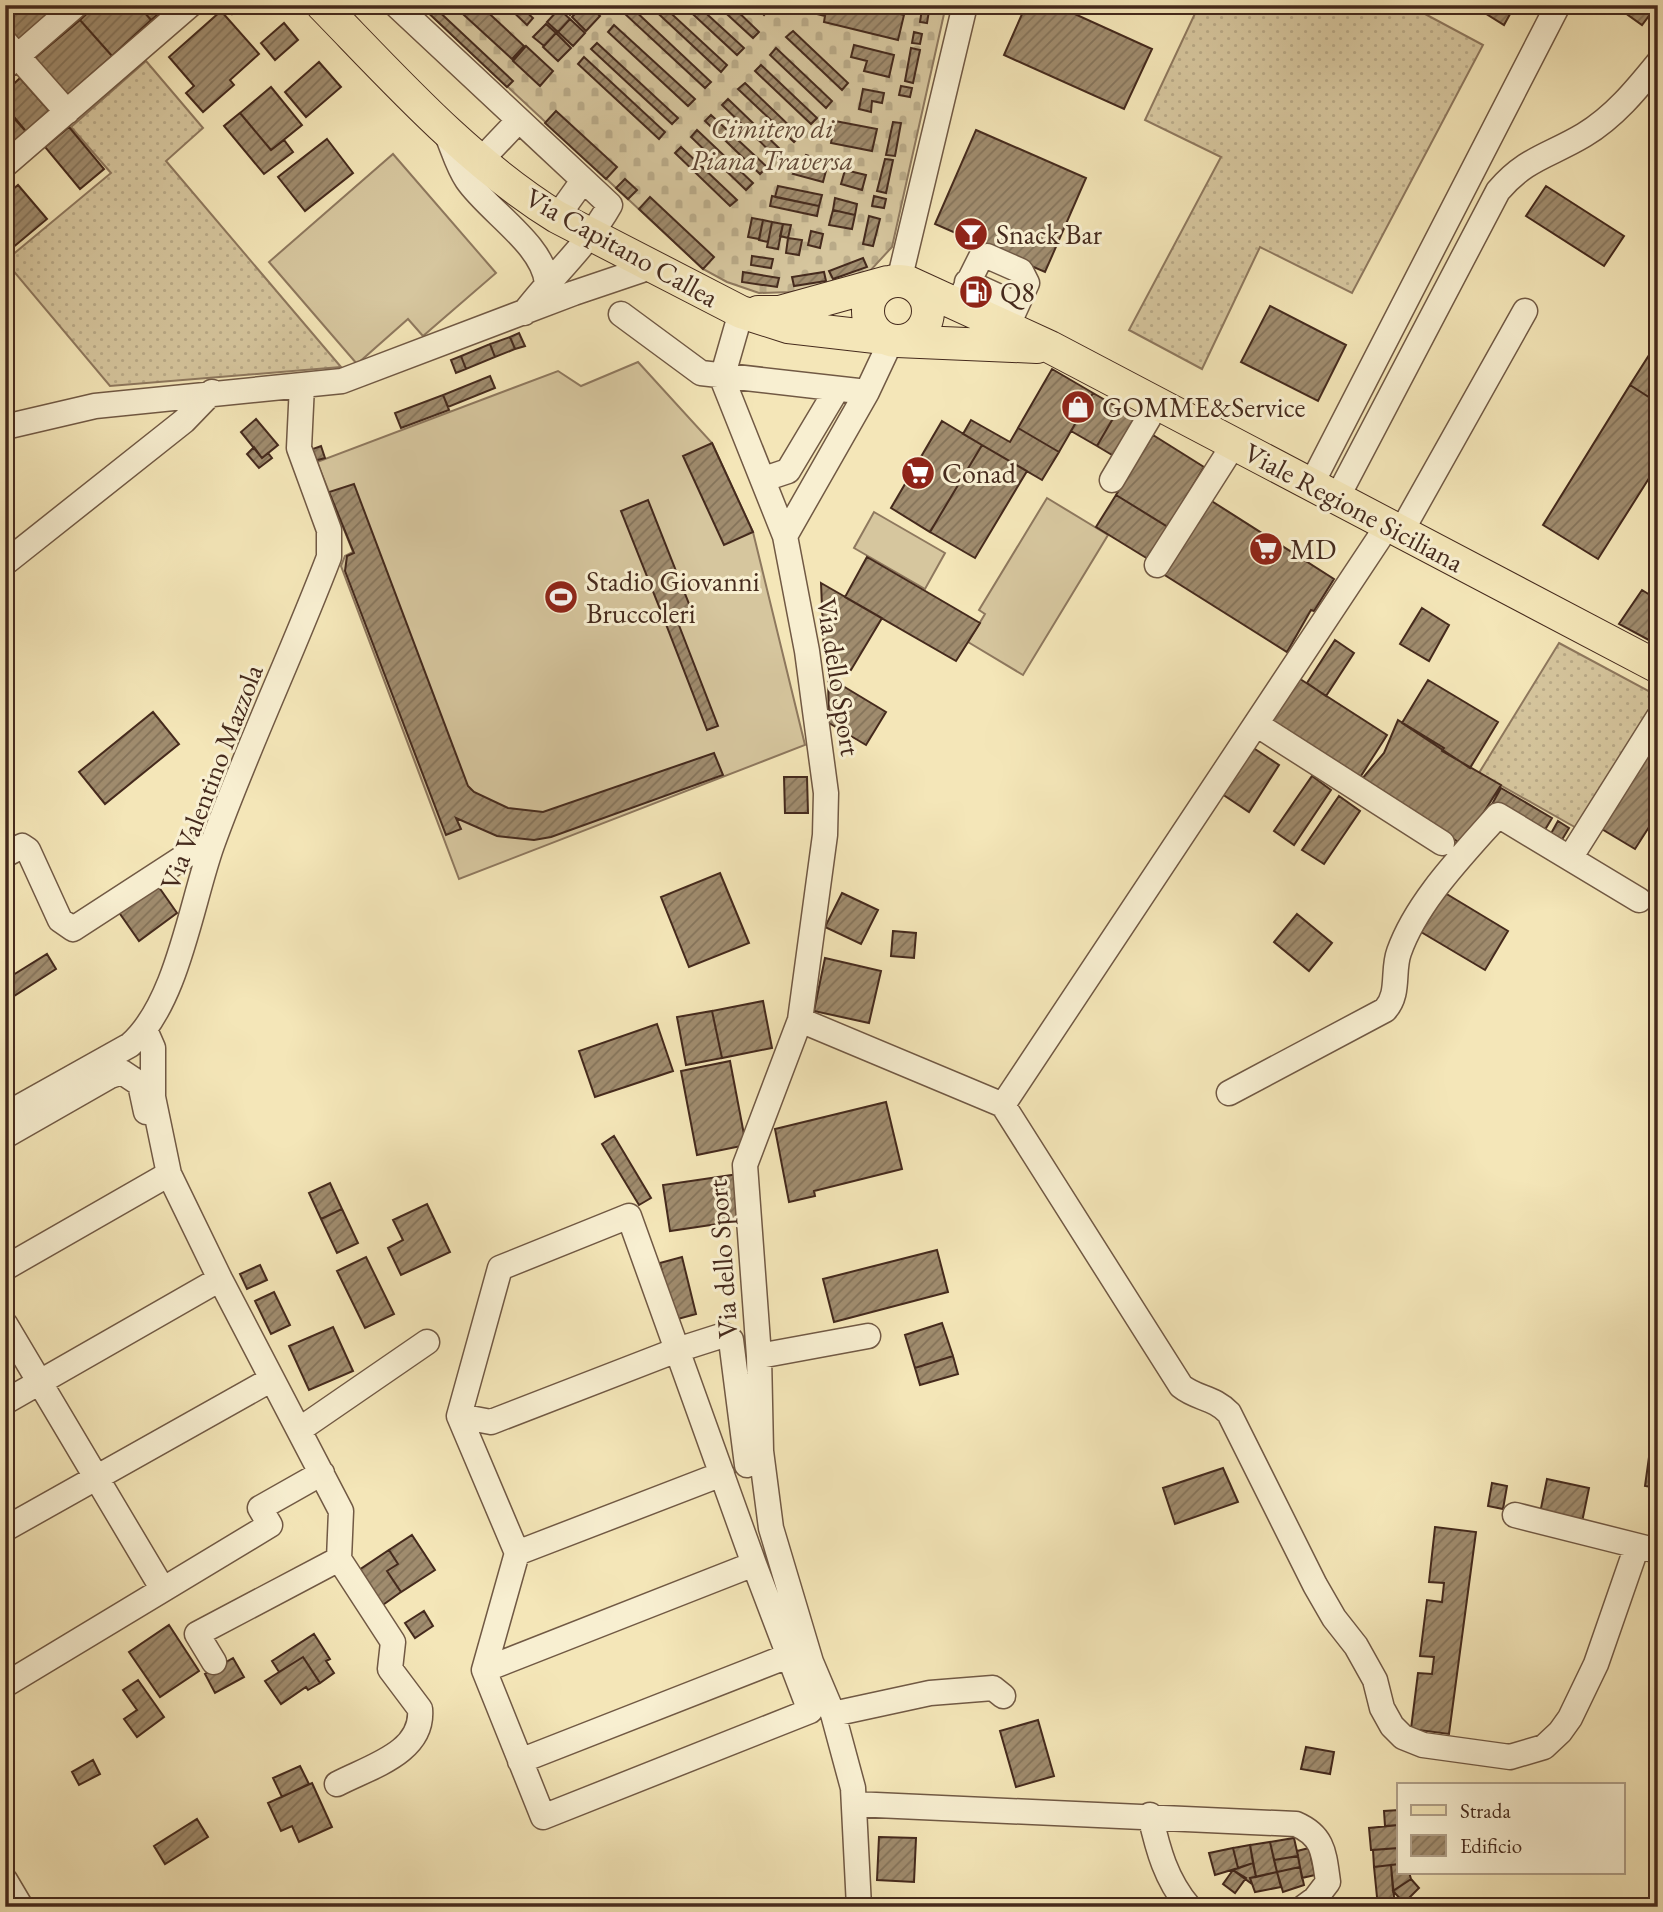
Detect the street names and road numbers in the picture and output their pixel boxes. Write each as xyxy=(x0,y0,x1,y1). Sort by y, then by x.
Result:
street label: Via Capitano Callea xyxy=(519,179,726,315)
street label: Viale Regione Siciliana xyxy=(1238,434,1471,580)
street label: Via dello Sport xyxy=(809,595,869,759)
street label: Via Valentino Mazzola xyxy=(151,658,271,895)
street label: Via dello Sport xyxy=(698,1178,746,1340)

